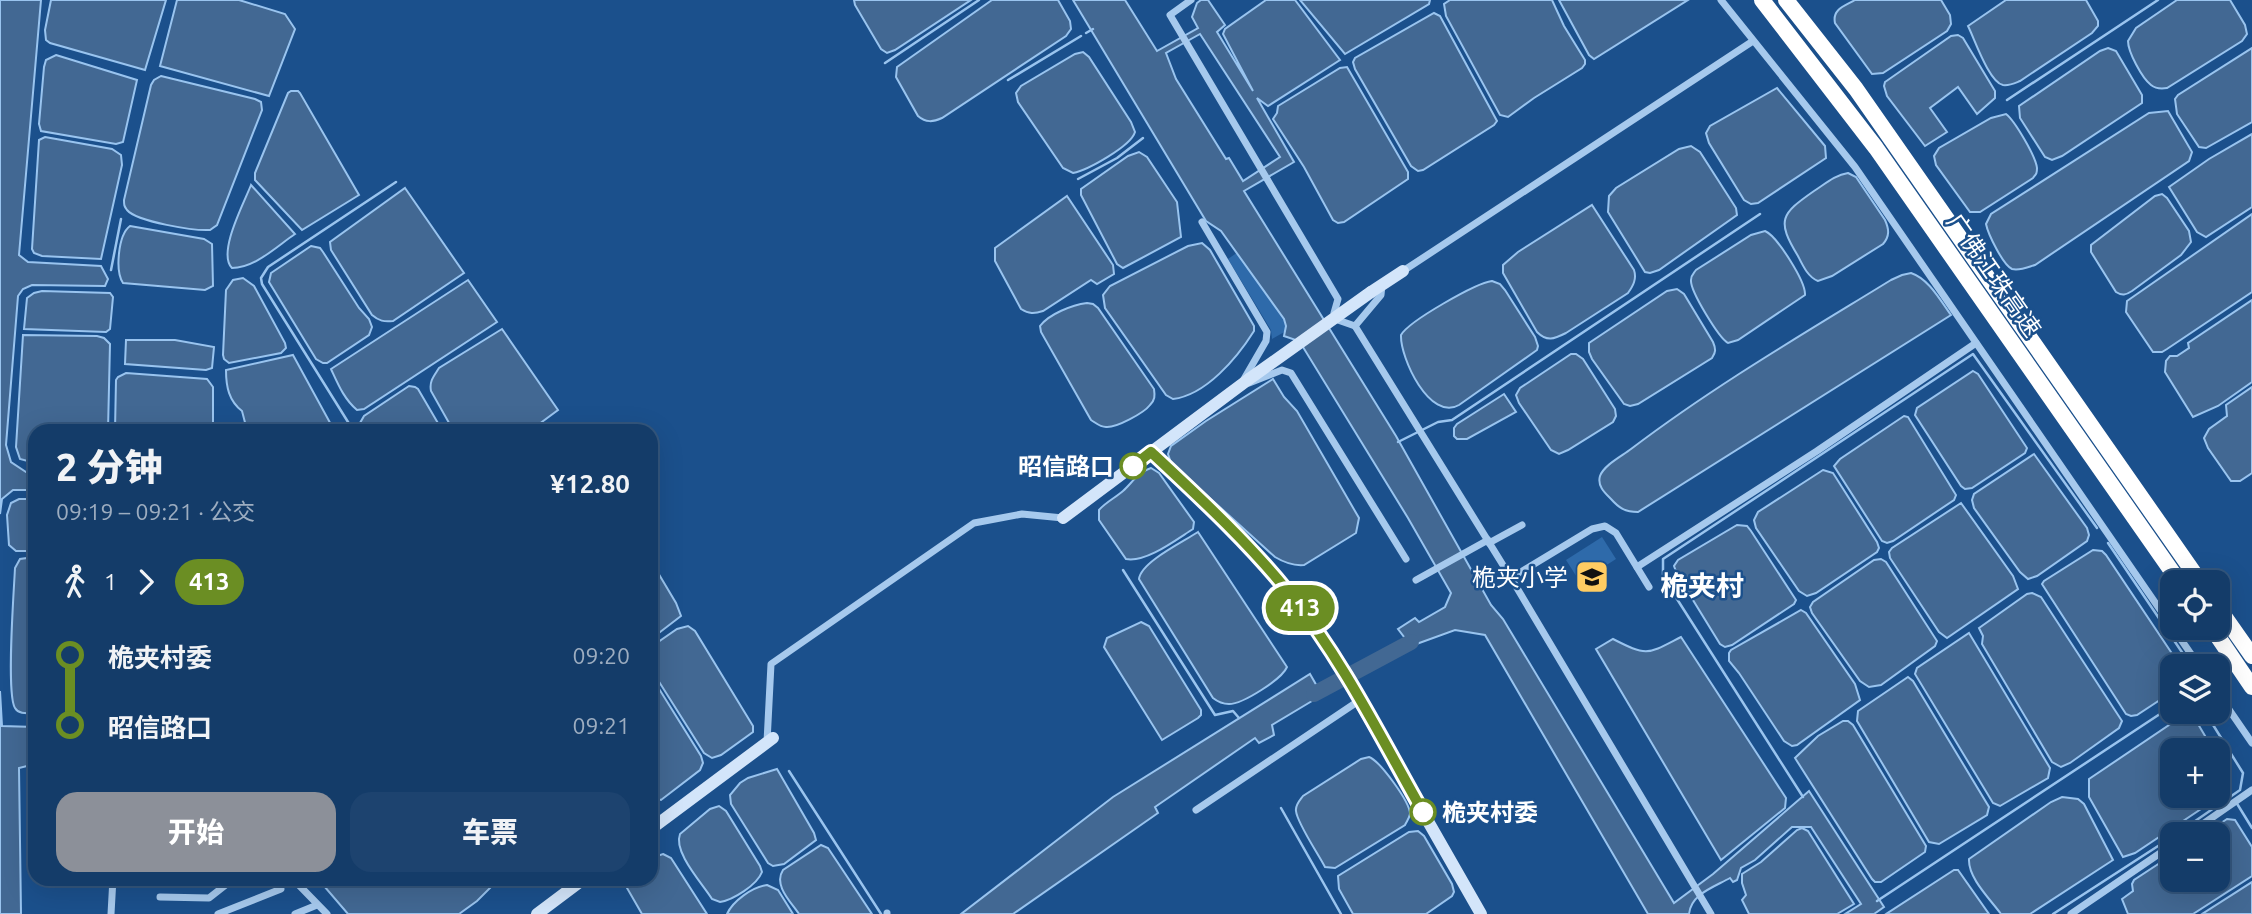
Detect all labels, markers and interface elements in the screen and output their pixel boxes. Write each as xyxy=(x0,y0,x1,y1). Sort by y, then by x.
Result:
street label: 广佛江珠高速 xyxy=(1942,208,2046,342)
text: 2 分钟 xyxy=(56,446,163,488)
place label: 昭信路口 xyxy=(1018,453,1114,480)
marker: 昭信路口 xyxy=(1120,453,1146,479)
text: ¥12.80 xyxy=(550,469,630,498)
text: 09:19 – 09:21 · 公交 xyxy=(56,499,255,524)
school or university icon: 桅夹小学 xyxy=(1573,558,1611,596)
icon: walk xyxy=(56,563,94,601)
icon: forward xyxy=(127,563,165,601)
place label: 桅夹小学 xyxy=(1472,564,1568,591)
text: 413 xyxy=(189,568,230,595)
text: 1 xyxy=(104,569,117,594)
district label: 桅夹村 xyxy=(1660,570,1744,601)
map controls xyxy=(2160,570,2230,892)
button: locate xyxy=(2160,570,2230,640)
line badge: 413 xyxy=(1260,585,1340,631)
text: 413 xyxy=(1280,594,1320,621)
text: 桅夹村委 xyxy=(108,643,212,672)
text: 09:20 xyxy=(572,643,630,668)
button: layers xyxy=(2160,654,2230,724)
text: 昭信路口 xyxy=(108,713,212,742)
text: 09:21 xyxy=(572,713,630,738)
button: + xyxy=(2160,738,2230,808)
button: 开始 xyxy=(56,792,336,872)
button: 车票 xyxy=(350,792,630,872)
marker: 桅夹村委 xyxy=(1410,799,1436,825)
place label: 桅夹村委 xyxy=(1442,799,1538,826)
button: − xyxy=(2160,822,2230,892)

